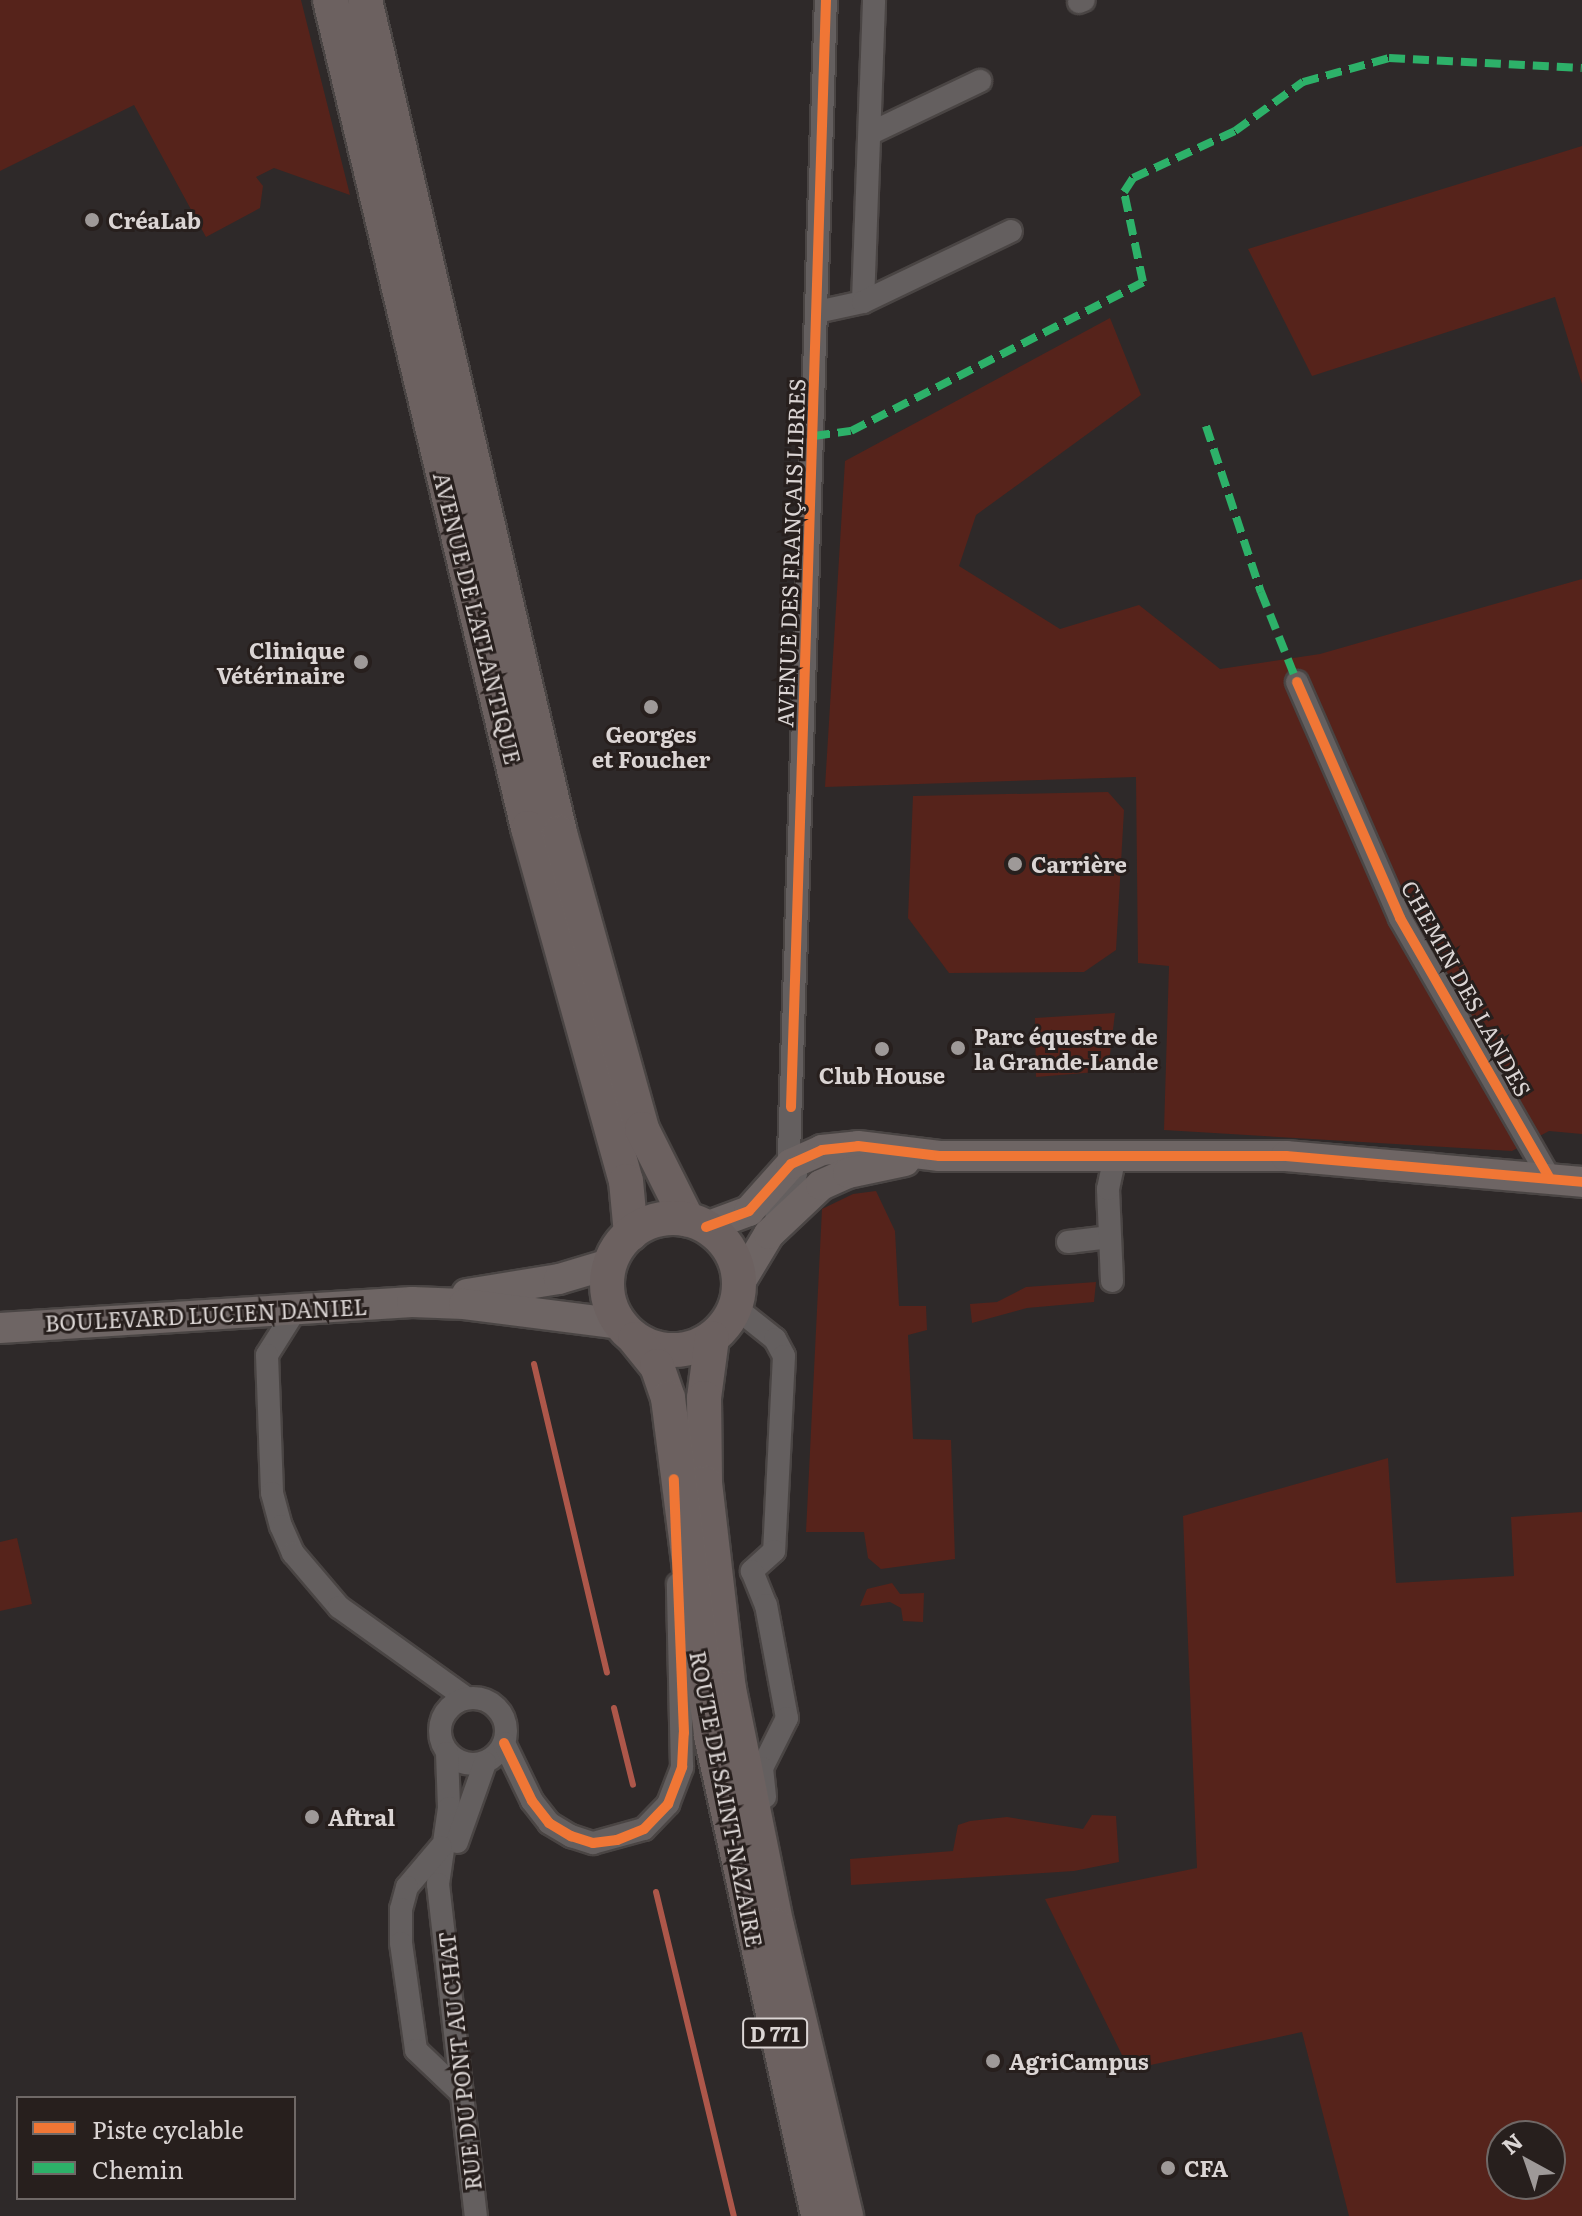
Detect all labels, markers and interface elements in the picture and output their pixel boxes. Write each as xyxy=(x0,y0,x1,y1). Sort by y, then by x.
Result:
place label: CréaLab xyxy=(108,207,201,233)
marker: CréaLab xyxy=(83,211,101,229)
street label: AVENUE DES FRANÇAIS LIBRES xyxy=(771,378,809,728)
street label: AVENUE DE L'ATLANTIQUE xyxy=(429,469,527,767)
place label: Clinique Vétérinaire xyxy=(217,636,345,688)
marker: Clinique Vétérinaire xyxy=(352,653,370,671)
marker: Georges et Foucher xyxy=(642,698,660,716)
place label: Georges et Foucher xyxy=(592,720,710,772)
place label: Carrière xyxy=(1031,851,1127,877)
marker: Carrière xyxy=(1006,855,1024,873)
street label: CHEMIN DES LANDES xyxy=(1397,875,1537,1101)
place label: Parc équestre de la Grande-Lande xyxy=(974,1022,1158,1074)
marker: Parc équestre de la Grande-Lande xyxy=(949,1039,967,1057)
marker: Club House xyxy=(873,1040,891,1058)
place label: Club House xyxy=(819,1062,945,1088)
street label: BOULEVARD LUCIEN DANIEL xyxy=(44,1292,368,1336)
street label: ROUTE DE SAINT-NAZAIRE xyxy=(685,1649,769,1949)
place label: Aftral xyxy=(328,1804,395,1830)
marker: Aftral xyxy=(303,1808,321,1826)
street label: RUE DU PONT AU CHAT xyxy=(432,1930,486,2192)
road number: D 771 xyxy=(741,2017,809,2049)
place label: AgriCampus xyxy=(1009,2048,1149,2074)
marker: AgriCampus xyxy=(984,2052,1002,2070)
legend xyxy=(16,2096,296,2200)
text: Piste cyclable xyxy=(92,2111,244,2146)
north arrow xyxy=(1486,2120,1566,2200)
text: N xyxy=(1494,2124,1529,2161)
text: Chemin xyxy=(92,2151,184,2186)
place label: CFA xyxy=(1184,2155,1228,2181)
marker: CFA xyxy=(1159,2159,1177,2177)

